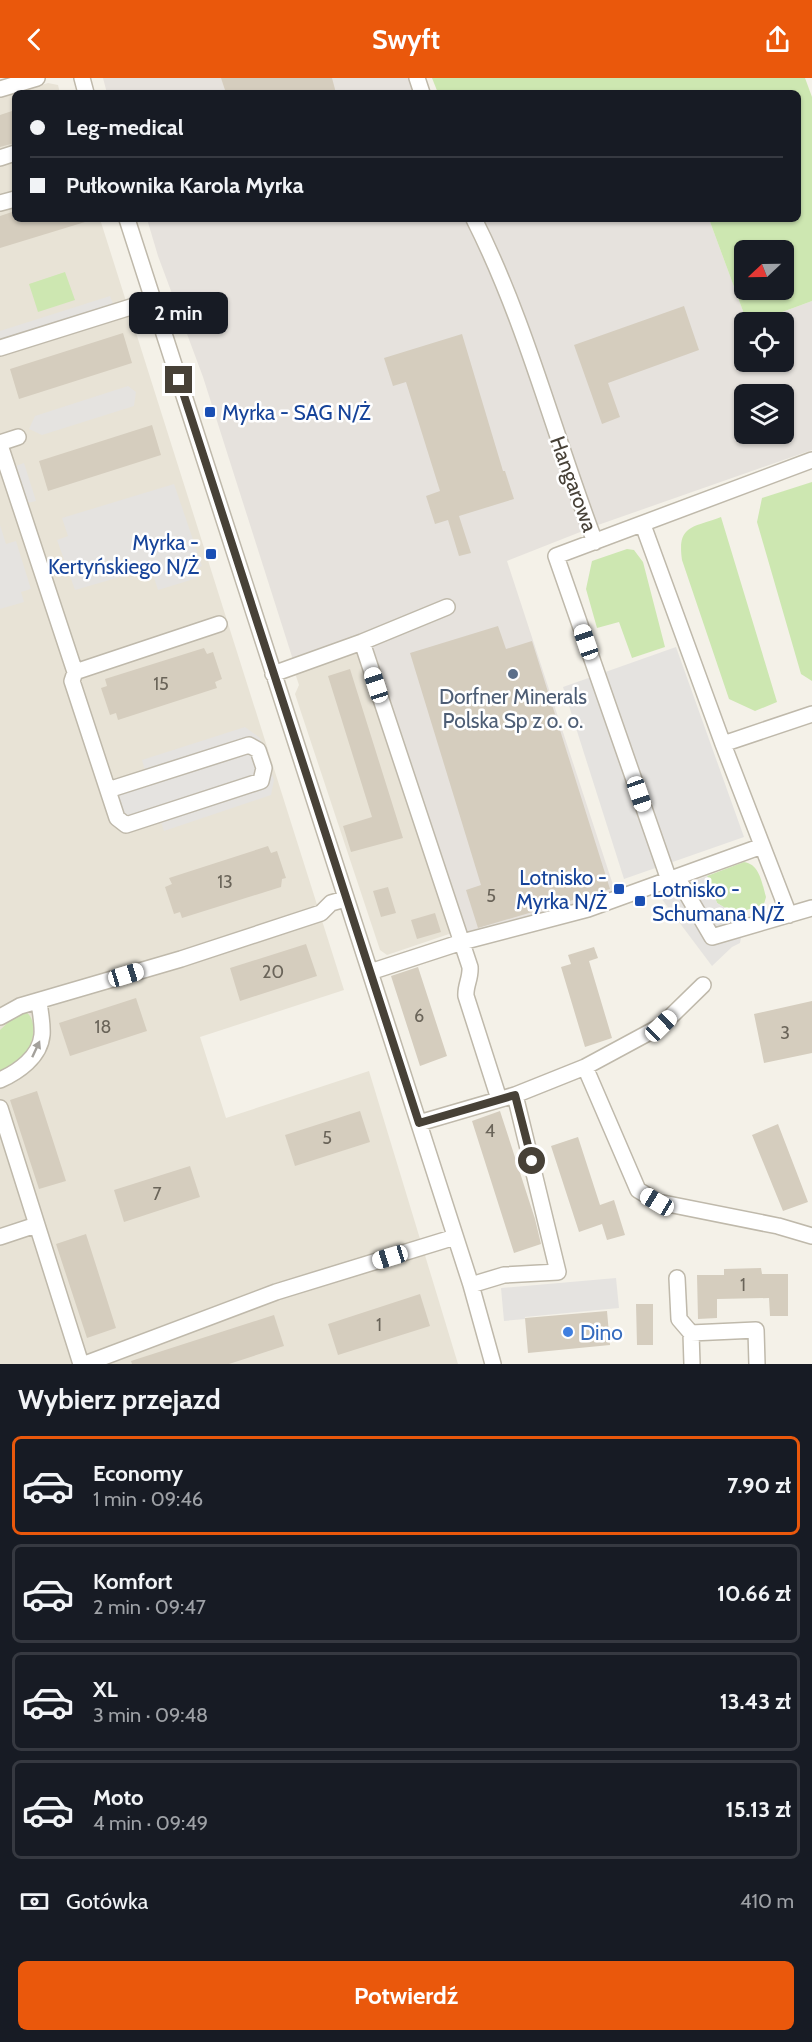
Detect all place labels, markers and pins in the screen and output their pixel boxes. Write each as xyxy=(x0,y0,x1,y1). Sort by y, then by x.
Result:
place label: Myrka - SAG N/Ż xyxy=(222,400,371,425)
marker: Myrka - SAG N/Ż xyxy=(203,405,217,419)
place label: Myrka - Kertyńskiego N/Ż xyxy=(48,530,199,579)
marker: Myrka - Kertyńskiego N/Ż xyxy=(204,547,218,561)
marker: Dorfner Minerals Polska Sp z o. o. xyxy=(506,667,520,681)
place label: Dorfner Minerals Polska Sp z o. o. xyxy=(439,684,587,733)
place label: Lotnisko - Myrka N/Ż xyxy=(516,865,607,914)
place label: Lotnisko - Schumana N/Ż xyxy=(652,877,785,926)
marker: Lotnisko - Myrka N/Ż xyxy=(612,882,626,896)
marker: Lotnisko - Schumana N/Ż xyxy=(633,894,647,908)
place label: Dino xyxy=(580,1320,623,1345)
marker: Dino xyxy=(561,1325,575,1339)

